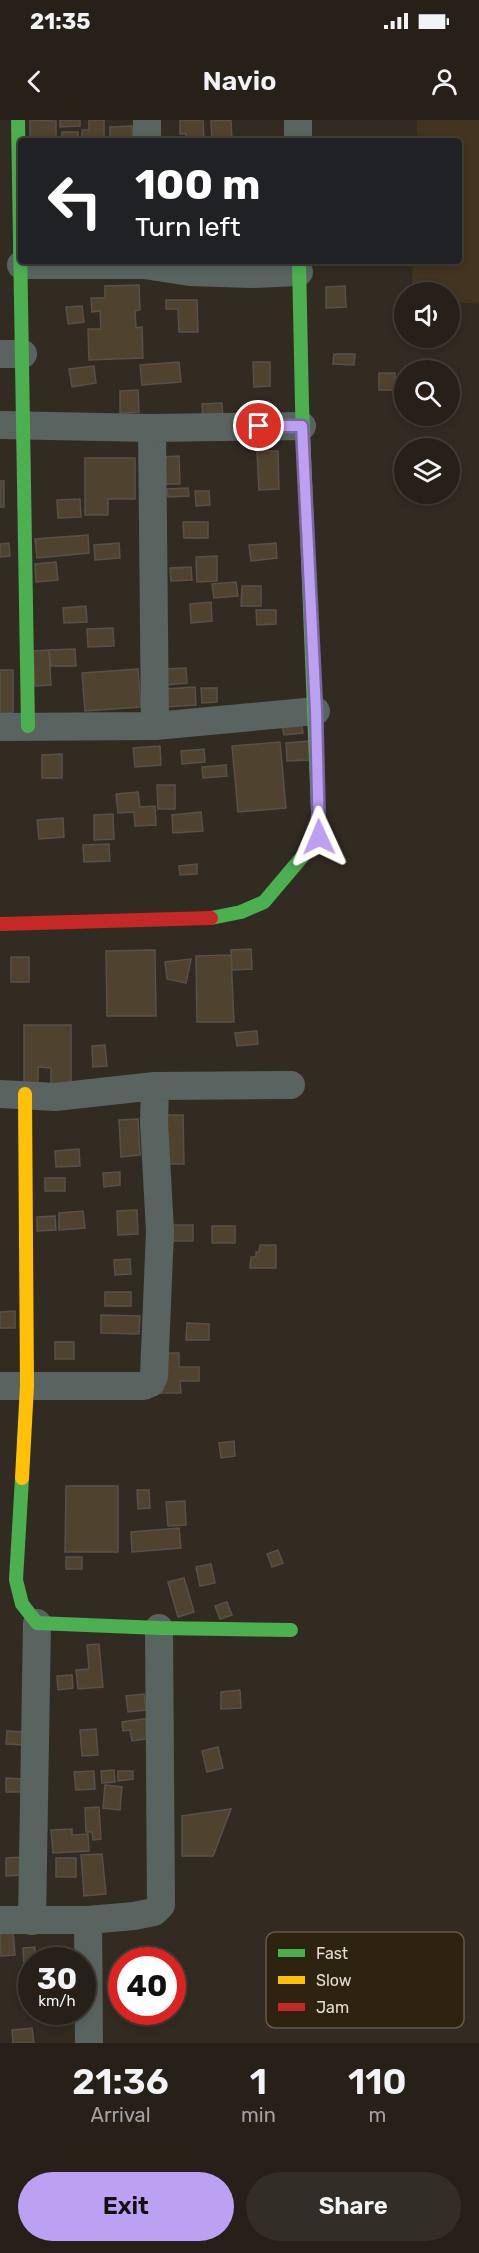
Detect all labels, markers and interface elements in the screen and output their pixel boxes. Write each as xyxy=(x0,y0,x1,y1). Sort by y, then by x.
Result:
text: 21:35 xyxy=(30,8,90,35)
icon: back xyxy=(18,65,51,98)
text: Navio xyxy=(203,65,276,97)
icon: person xyxy=(428,65,461,98)
text: 100 m xyxy=(135,160,260,210)
icon: left xyxy=(36,162,114,240)
text: Turn left xyxy=(135,211,240,243)
map controls xyxy=(394,282,460,504)
button: sound xyxy=(394,282,460,348)
button: search xyxy=(394,360,460,426)
pin xyxy=(233,400,284,451)
icon: arrive xyxy=(242,409,275,442)
button: layers xyxy=(394,438,460,504)
position arrow xyxy=(287,805,351,869)
legend xyxy=(266,1932,464,2028)
text: Fast xyxy=(316,1944,348,1963)
speed limit sign: 40 xyxy=(108,1947,186,2025)
text: 30 xyxy=(37,1961,77,1997)
text: Slow xyxy=(316,1971,352,1990)
text: km/h xyxy=(38,1992,76,2010)
text: Jam xyxy=(316,1998,349,2017)
text: 21:36 xyxy=(72,2060,169,2103)
text: 1 xyxy=(250,2060,267,2103)
text: 110 xyxy=(348,2060,407,2103)
text: Arrival xyxy=(91,2103,151,2127)
text: min xyxy=(241,2103,276,2127)
text: m xyxy=(368,2103,386,2127)
button: Exit xyxy=(18,2172,234,2241)
button: Share xyxy=(246,2172,461,2241)

